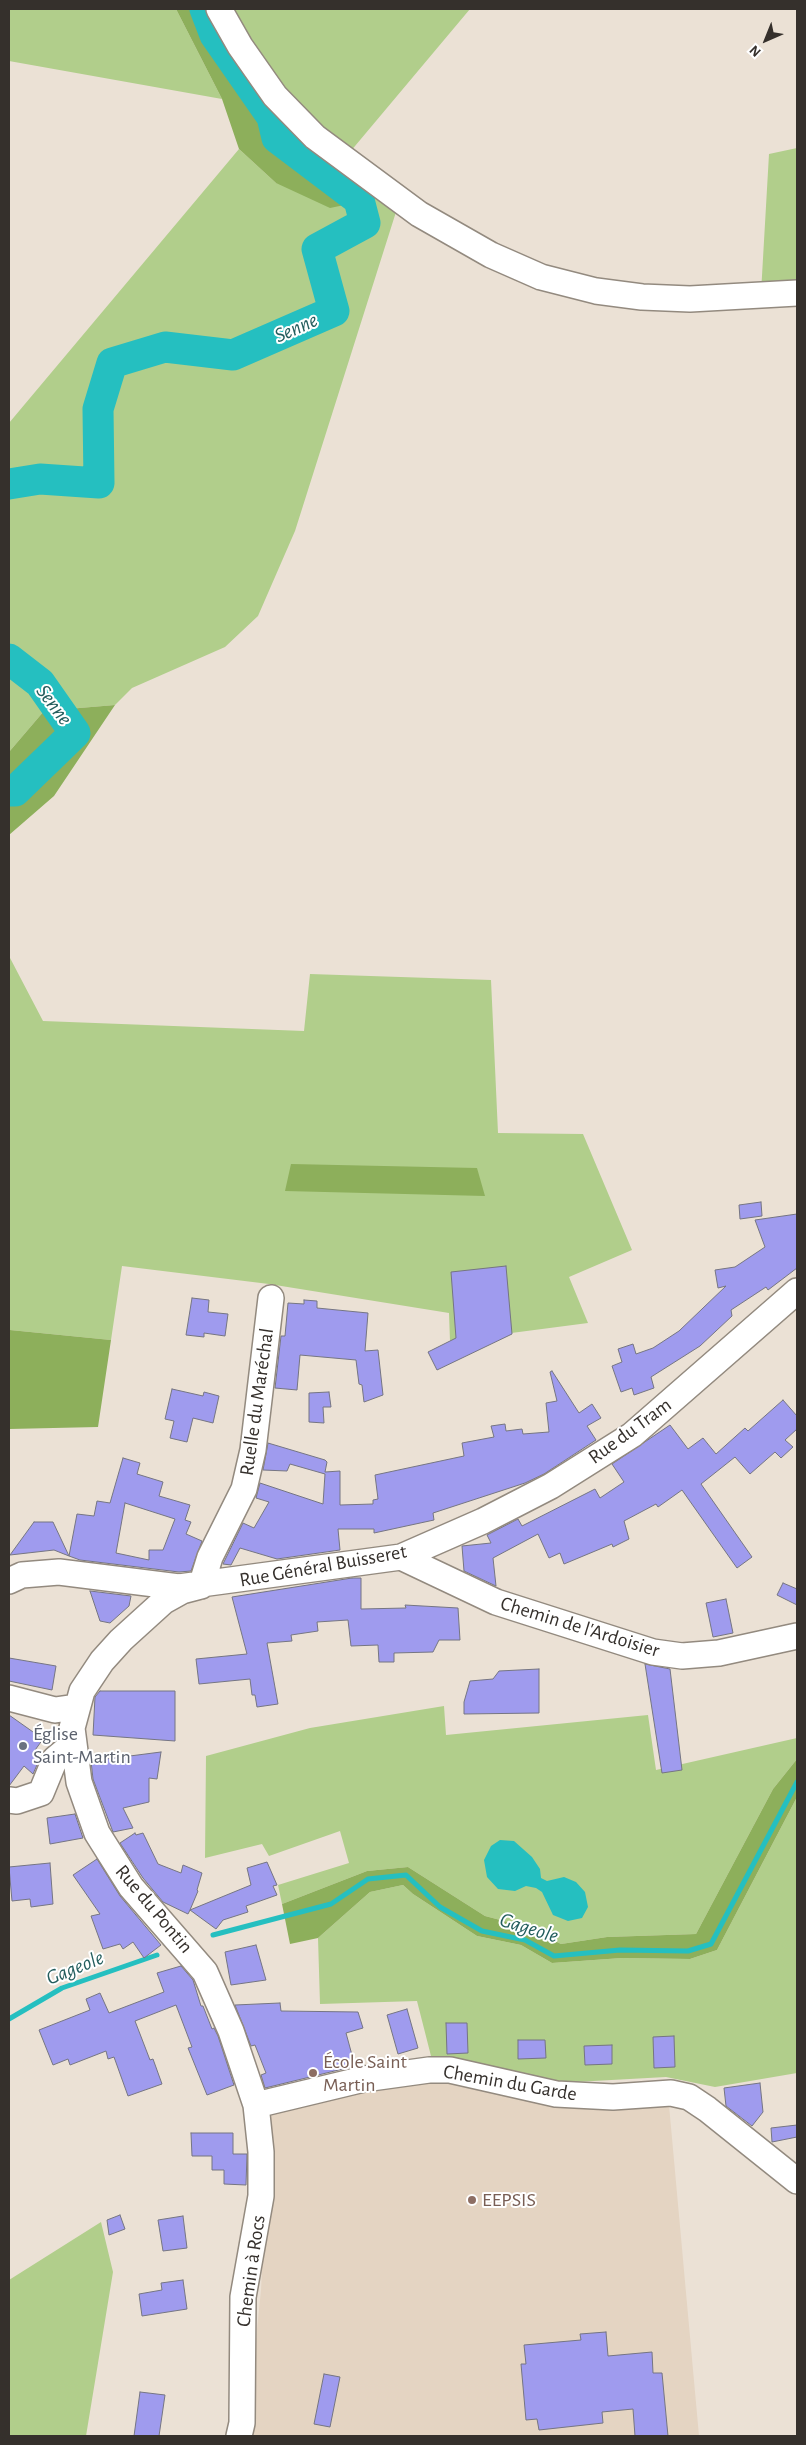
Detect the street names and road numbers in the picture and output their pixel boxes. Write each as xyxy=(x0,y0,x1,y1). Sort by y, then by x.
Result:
street label: Ruelle du Maréchal xyxy=(235,1327,279,1477)
street label: Rue du Tram xyxy=(584,1393,676,1469)
street label: Rue Général Buisseret xyxy=(238,1539,408,1593)
street label: Chemin de l'Ardoisier xyxy=(498,1591,662,1663)
street label: Rue du Pontin xyxy=(110,1860,198,1958)
street label: Chemin du Garde xyxy=(441,2059,579,2107)
street label: Chemin à Rocs xyxy=(231,2214,271,2328)

